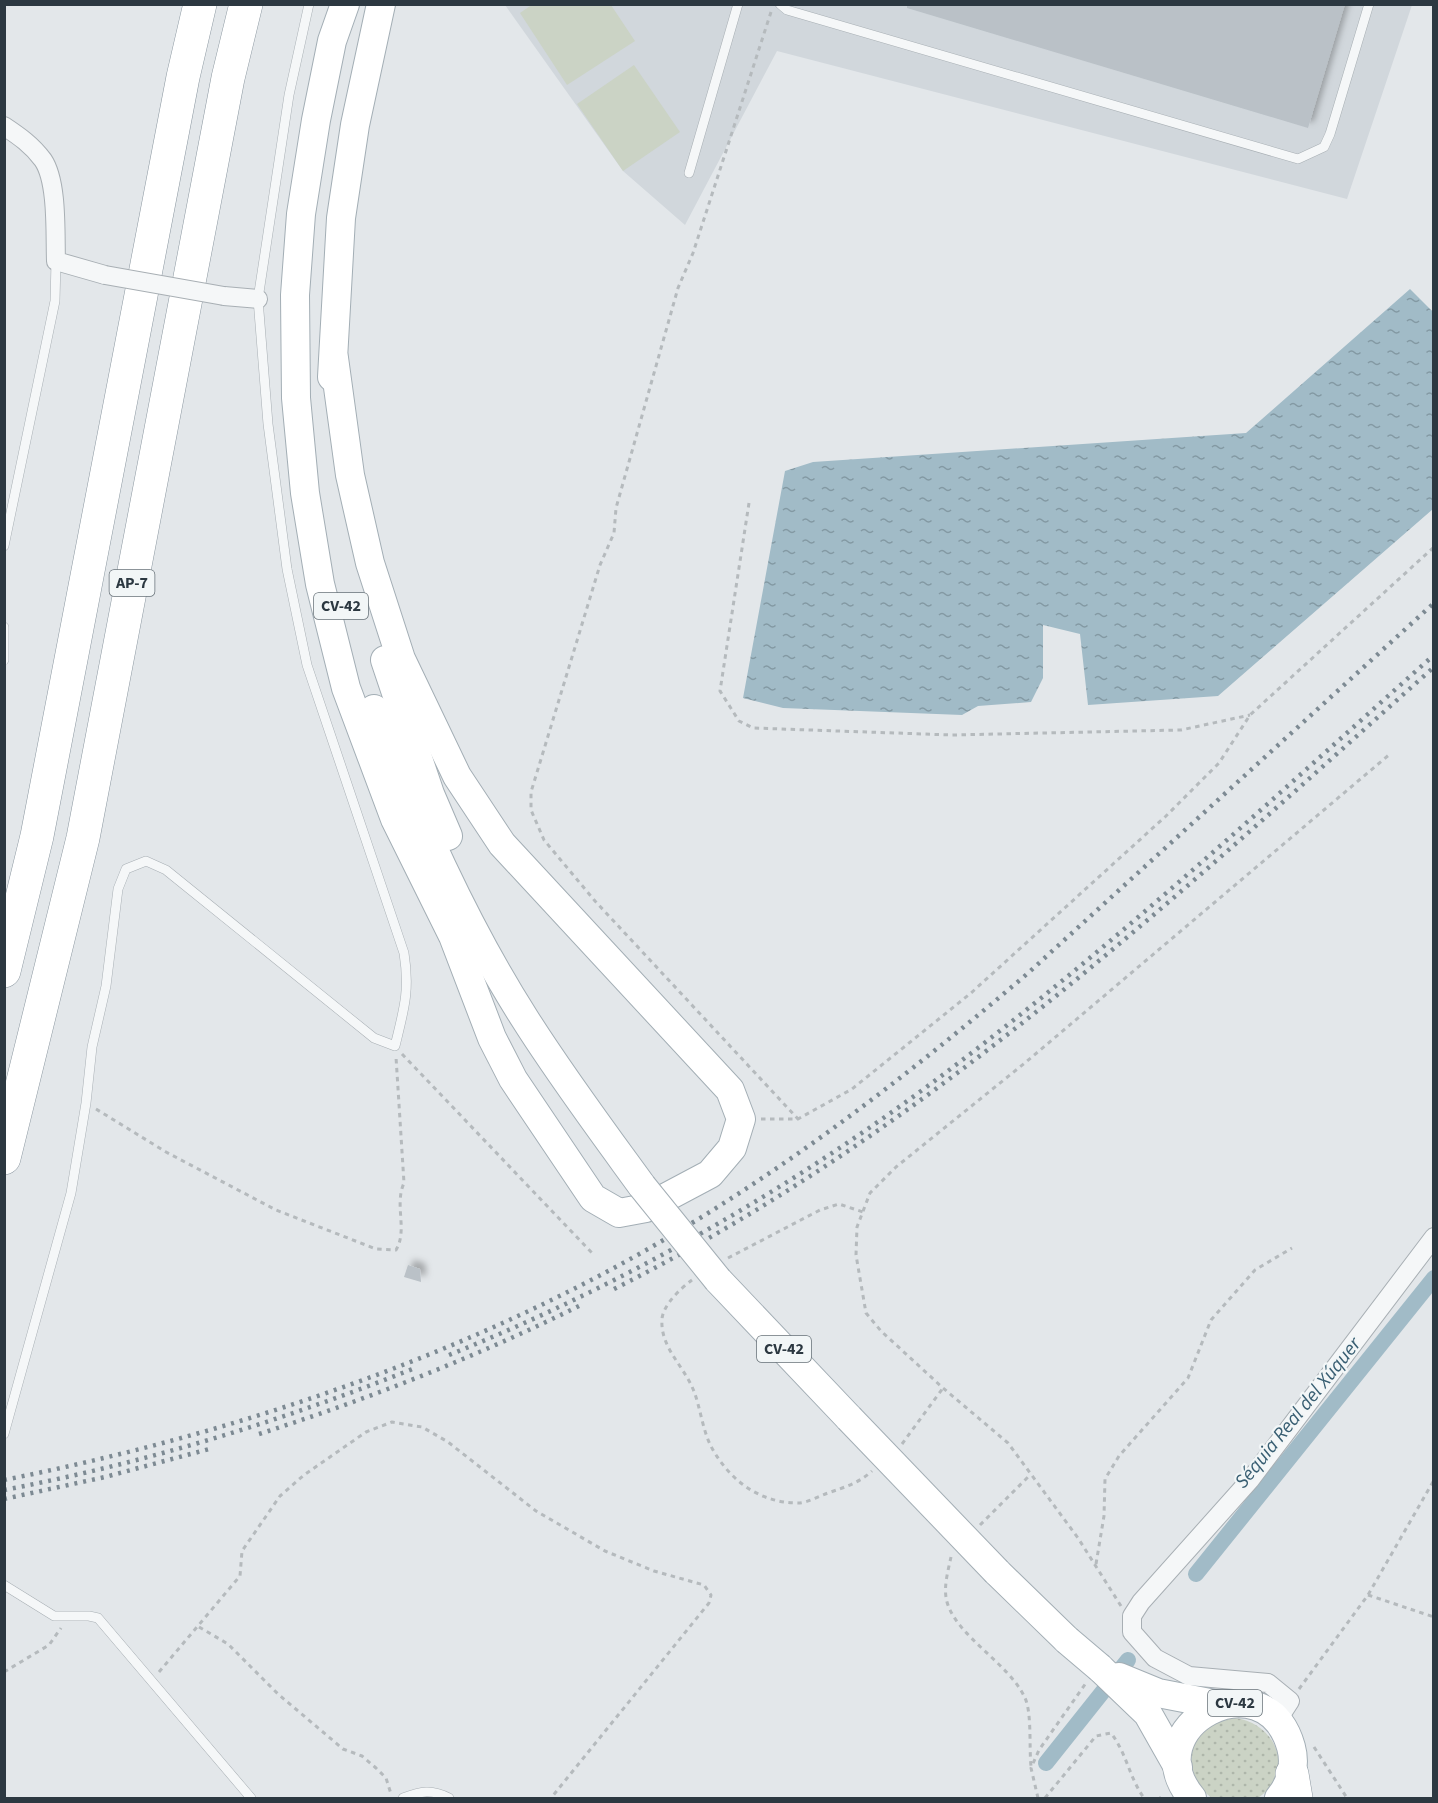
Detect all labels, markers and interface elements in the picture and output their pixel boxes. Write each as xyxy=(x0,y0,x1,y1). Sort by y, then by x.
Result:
road number: AP-7 xyxy=(110,570,154,596)
road number: CV-42 xyxy=(314,593,368,619)
water label: Séquia Real del Xúquer xyxy=(1228,1331,1369,1495)
road number: CV-42 xyxy=(757,1336,811,1362)
road number: CV-42 xyxy=(1208,1690,1262,1716)

